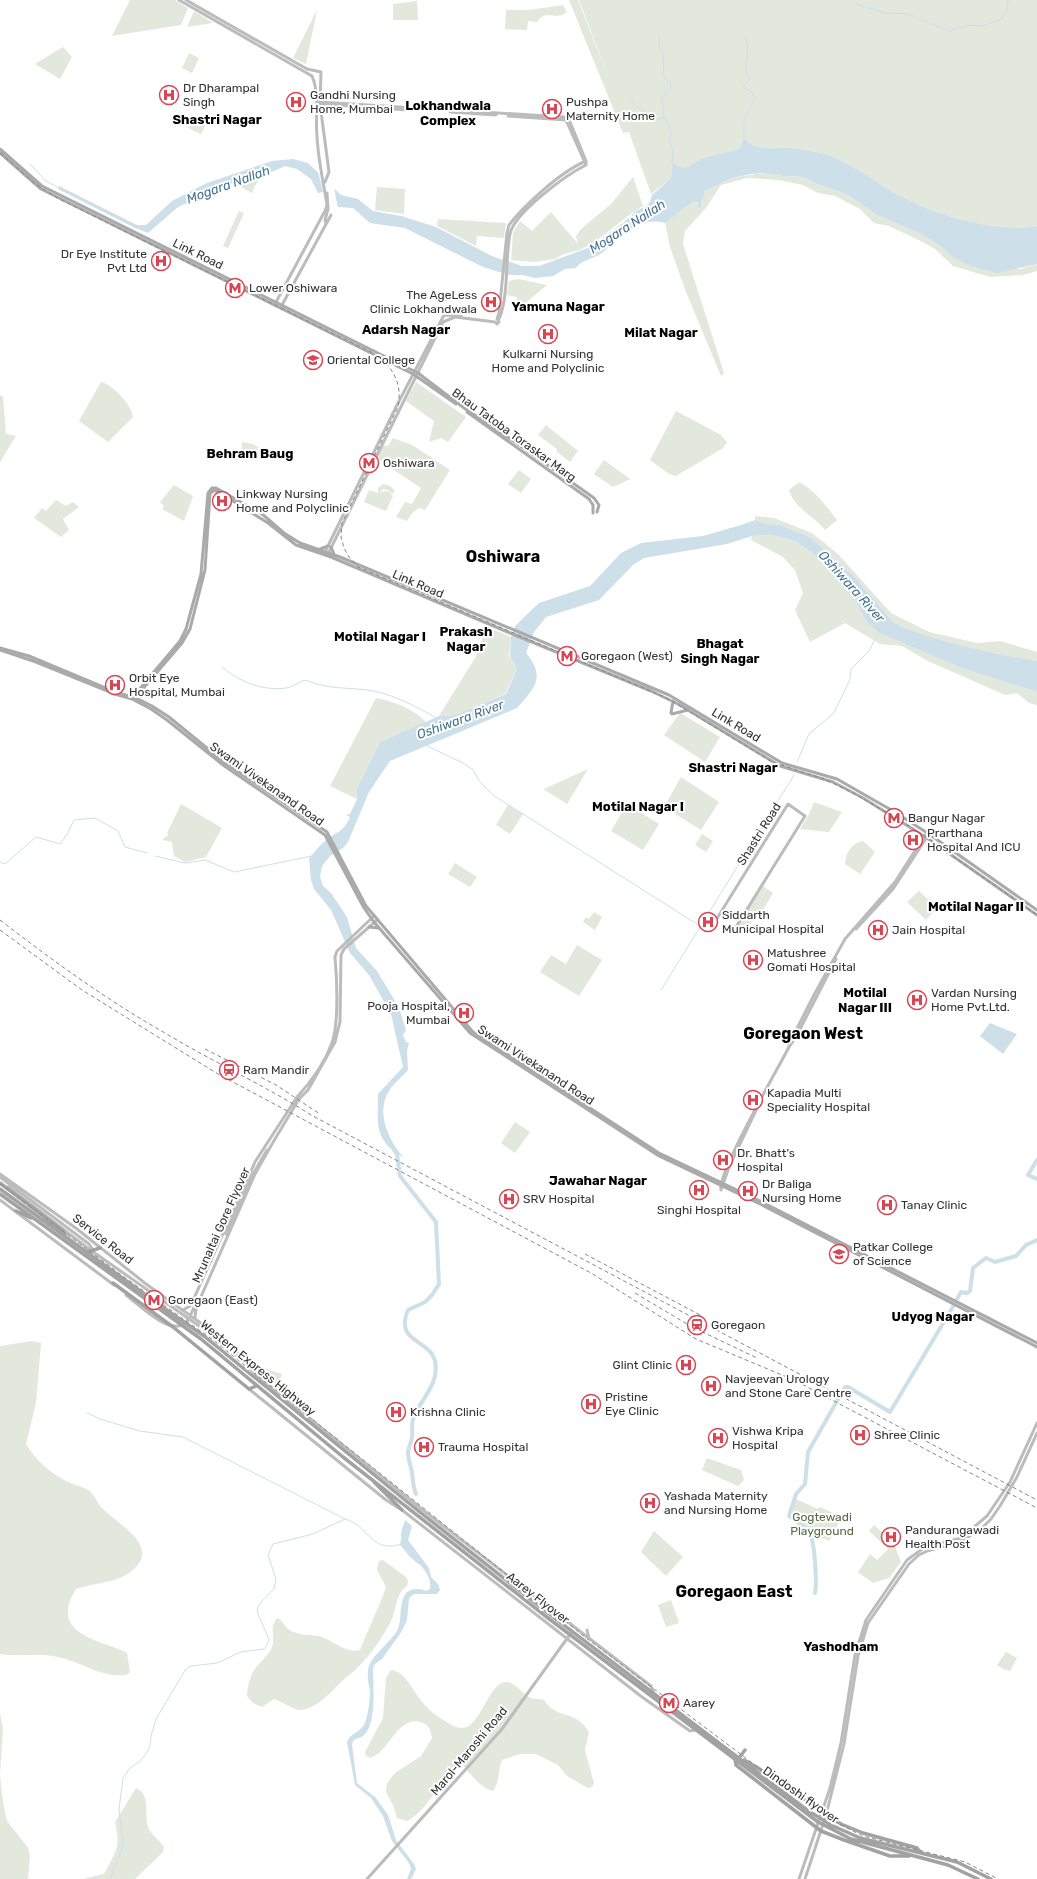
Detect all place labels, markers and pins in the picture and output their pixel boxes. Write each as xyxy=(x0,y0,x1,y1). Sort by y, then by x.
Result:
place label: Dr Dharampal Singh xyxy=(183,81,259,109)
hospital icon: Dr Dharampal Singh xyxy=(158,84,180,106)
place label: Gandhi Nursing Home, Mumbai xyxy=(310,88,396,116)
hospital icon: Gandhi Nursing Home, Mumbai xyxy=(285,91,307,113)
place label: Pushpa Maternity Home xyxy=(566,95,655,123)
hospital icon: Pushpa Maternity Home xyxy=(541,98,563,120)
place label: Dr Eye Institute Pvt Ltd xyxy=(61,247,147,275)
hospital icon: Dr Eye Institute Pvt Ltd xyxy=(150,250,172,272)
metro station icon: Lower Oshiwara xyxy=(224,277,246,299)
place label: Lower Oshiwara xyxy=(249,281,337,295)
place label: The AgeLess Clinic Lokhandwala xyxy=(370,288,477,316)
hospital icon: The AgeLess Clinic Lokhandwala xyxy=(480,291,502,313)
hospital icon: Kulkarni Nursing Home and Polyclinic xyxy=(537,323,559,345)
place label: Kulkarni Nursing Home and Polyclinic xyxy=(492,347,605,375)
school or university icon: Oriental College xyxy=(302,349,324,371)
place label: Oriental College xyxy=(327,353,415,367)
metro station icon: Oshiwara xyxy=(358,452,380,474)
place label: Oshiwara xyxy=(383,456,435,470)
place label: Linkway Nursing Home and Polyclinic xyxy=(236,487,349,515)
hospital icon: Linkway Nursing Home and Polyclinic xyxy=(211,490,233,512)
metro station icon: Goregaon (West) xyxy=(556,645,578,667)
place label: Goregaon (West) xyxy=(581,649,673,663)
place label: Orbit Eye Hospital, Mumbai xyxy=(129,671,225,699)
hospital icon: Orbit Eye Hospital, Mumbai xyxy=(104,674,126,696)
metro station icon: Bangur Nagar xyxy=(883,807,905,829)
place label: Bangur Nagar xyxy=(908,811,985,825)
place label: Prarthana Hospital And ICU xyxy=(927,826,1021,854)
hospital icon: Prarthana Hospital And ICU xyxy=(902,829,924,851)
place label: Siddarth Municipal Hospital xyxy=(722,908,824,936)
hospital icon: Siddarth Municipal Hospital xyxy=(697,911,719,933)
hospital icon: Jain Hospital xyxy=(867,919,889,941)
place label: Jain Hospital xyxy=(892,923,965,937)
place label: Matushree Gomati Hospital xyxy=(767,946,856,974)
hospital icon: Matushree Gomati Hospital xyxy=(742,949,764,971)
place label: Vardan Nursing Home Pvt.Ltd. xyxy=(931,986,1017,1014)
hospital icon: Vardan Nursing Home Pvt.Ltd. xyxy=(906,989,928,1011)
place label: Pooja Hospital, Mumbai xyxy=(367,999,450,1027)
hospital icon: Pooja Hospital, Mumbai xyxy=(453,1002,475,1024)
station icon: Ram Mandir xyxy=(218,1059,240,1081)
place label: Ram Mandir xyxy=(243,1063,310,1077)
place label: Kapadia Multi Speciality Hospital xyxy=(767,1086,870,1114)
hospital icon: Kapadia Multi Speciality Hospital xyxy=(742,1089,764,1111)
place label: Dr. Bhatt's Hospital xyxy=(737,1146,795,1174)
hospital icon: Dr. Bhatt's Hospital xyxy=(712,1149,734,1171)
place label: Dr Baliga Nursing Home xyxy=(762,1177,842,1205)
hospital icon: Singhi Hospital xyxy=(688,1179,710,1201)
hospital icon: Dr Baliga Nursing Home xyxy=(737,1180,759,1202)
hospital icon: SRV Hospital xyxy=(498,1188,520,1210)
place label: SRV Hospital xyxy=(523,1192,594,1206)
hospital icon: Tanay Clinic xyxy=(876,1194,898,1216)
place label: Tanay Clinic xyxy=(901,1198,967,1212)
place label: Singhi Hospital xyxy=(657,1203,741,1217)
place label: Patkar College of Science xyxy=(853,1240,933,1268)
school or university icon: Patkar College of Science xyxy=(828,1243,850,1265)
metro station icon: Goregaon (East) xyxy=(143,1289,165,1311)
place label: Goregaon (East) xyxy=(168,1293,258,1307)
station icon: Goregaon xyxy=(686,1314,708,1336)
place label: Goregaon xyxy=(711,1318,765,1332)
hospital icon: Glint Clinic xyxy=(675,1354,697,1376)
place label: Glint Clinic xyxy=(613,1358,672,1372)
place label: Navjeevan Urology and Stone Care Centre xyxy=(725,1372,852,1400)
hospital icon: Navjeevan Urology and Stone Care Centre xyxy=(700,1375,722,1397)
place label: Pristine Eye Clinic xyxy=(605,1390,659,1418)
hospital icon: Pristine Eye Clinic xyxy=(580,1393,602,1415)
hospital icon: Krishna Clinic xyxy=(385,1401,407,1423)
place label: Krishna Clinic xyxy=(410,1405,486,1419)
place label: Vishwa Kripa Hospital xyxy=(732,1424,804,1452)
hospital icon: Shree Clinic xyxy=(849,1424,871,1446)
hospital icon: Vishwa Kripa Hospital xyxy=(707,1427,729,1449)
place label: Shree Clinic xyxy=(874,1428,941,1442)
hospital icon: Trauma Hospital xyxy=(413,1436,435,1458)
place label: Trauma Hospital xyxy=(438,1440,528,1454)
place label: Yashada Maternity and Nursing Home xyxy=(664,1489,768,1517)
hospital icon: Yashada Maternity and Nursing Home xyxy=(639,1492,661,1514)
place label: Pandurangawadi Health Post xyxy=(905,1523,999,1551)
hospital icon: Pandurangawadi Health Post xyxy=(880,1526,902,1548)
metro station icon: Aarey xyxy=(658,1692,680,1714)
place label: Aarey xyxy=(683,1696,716,1710)

